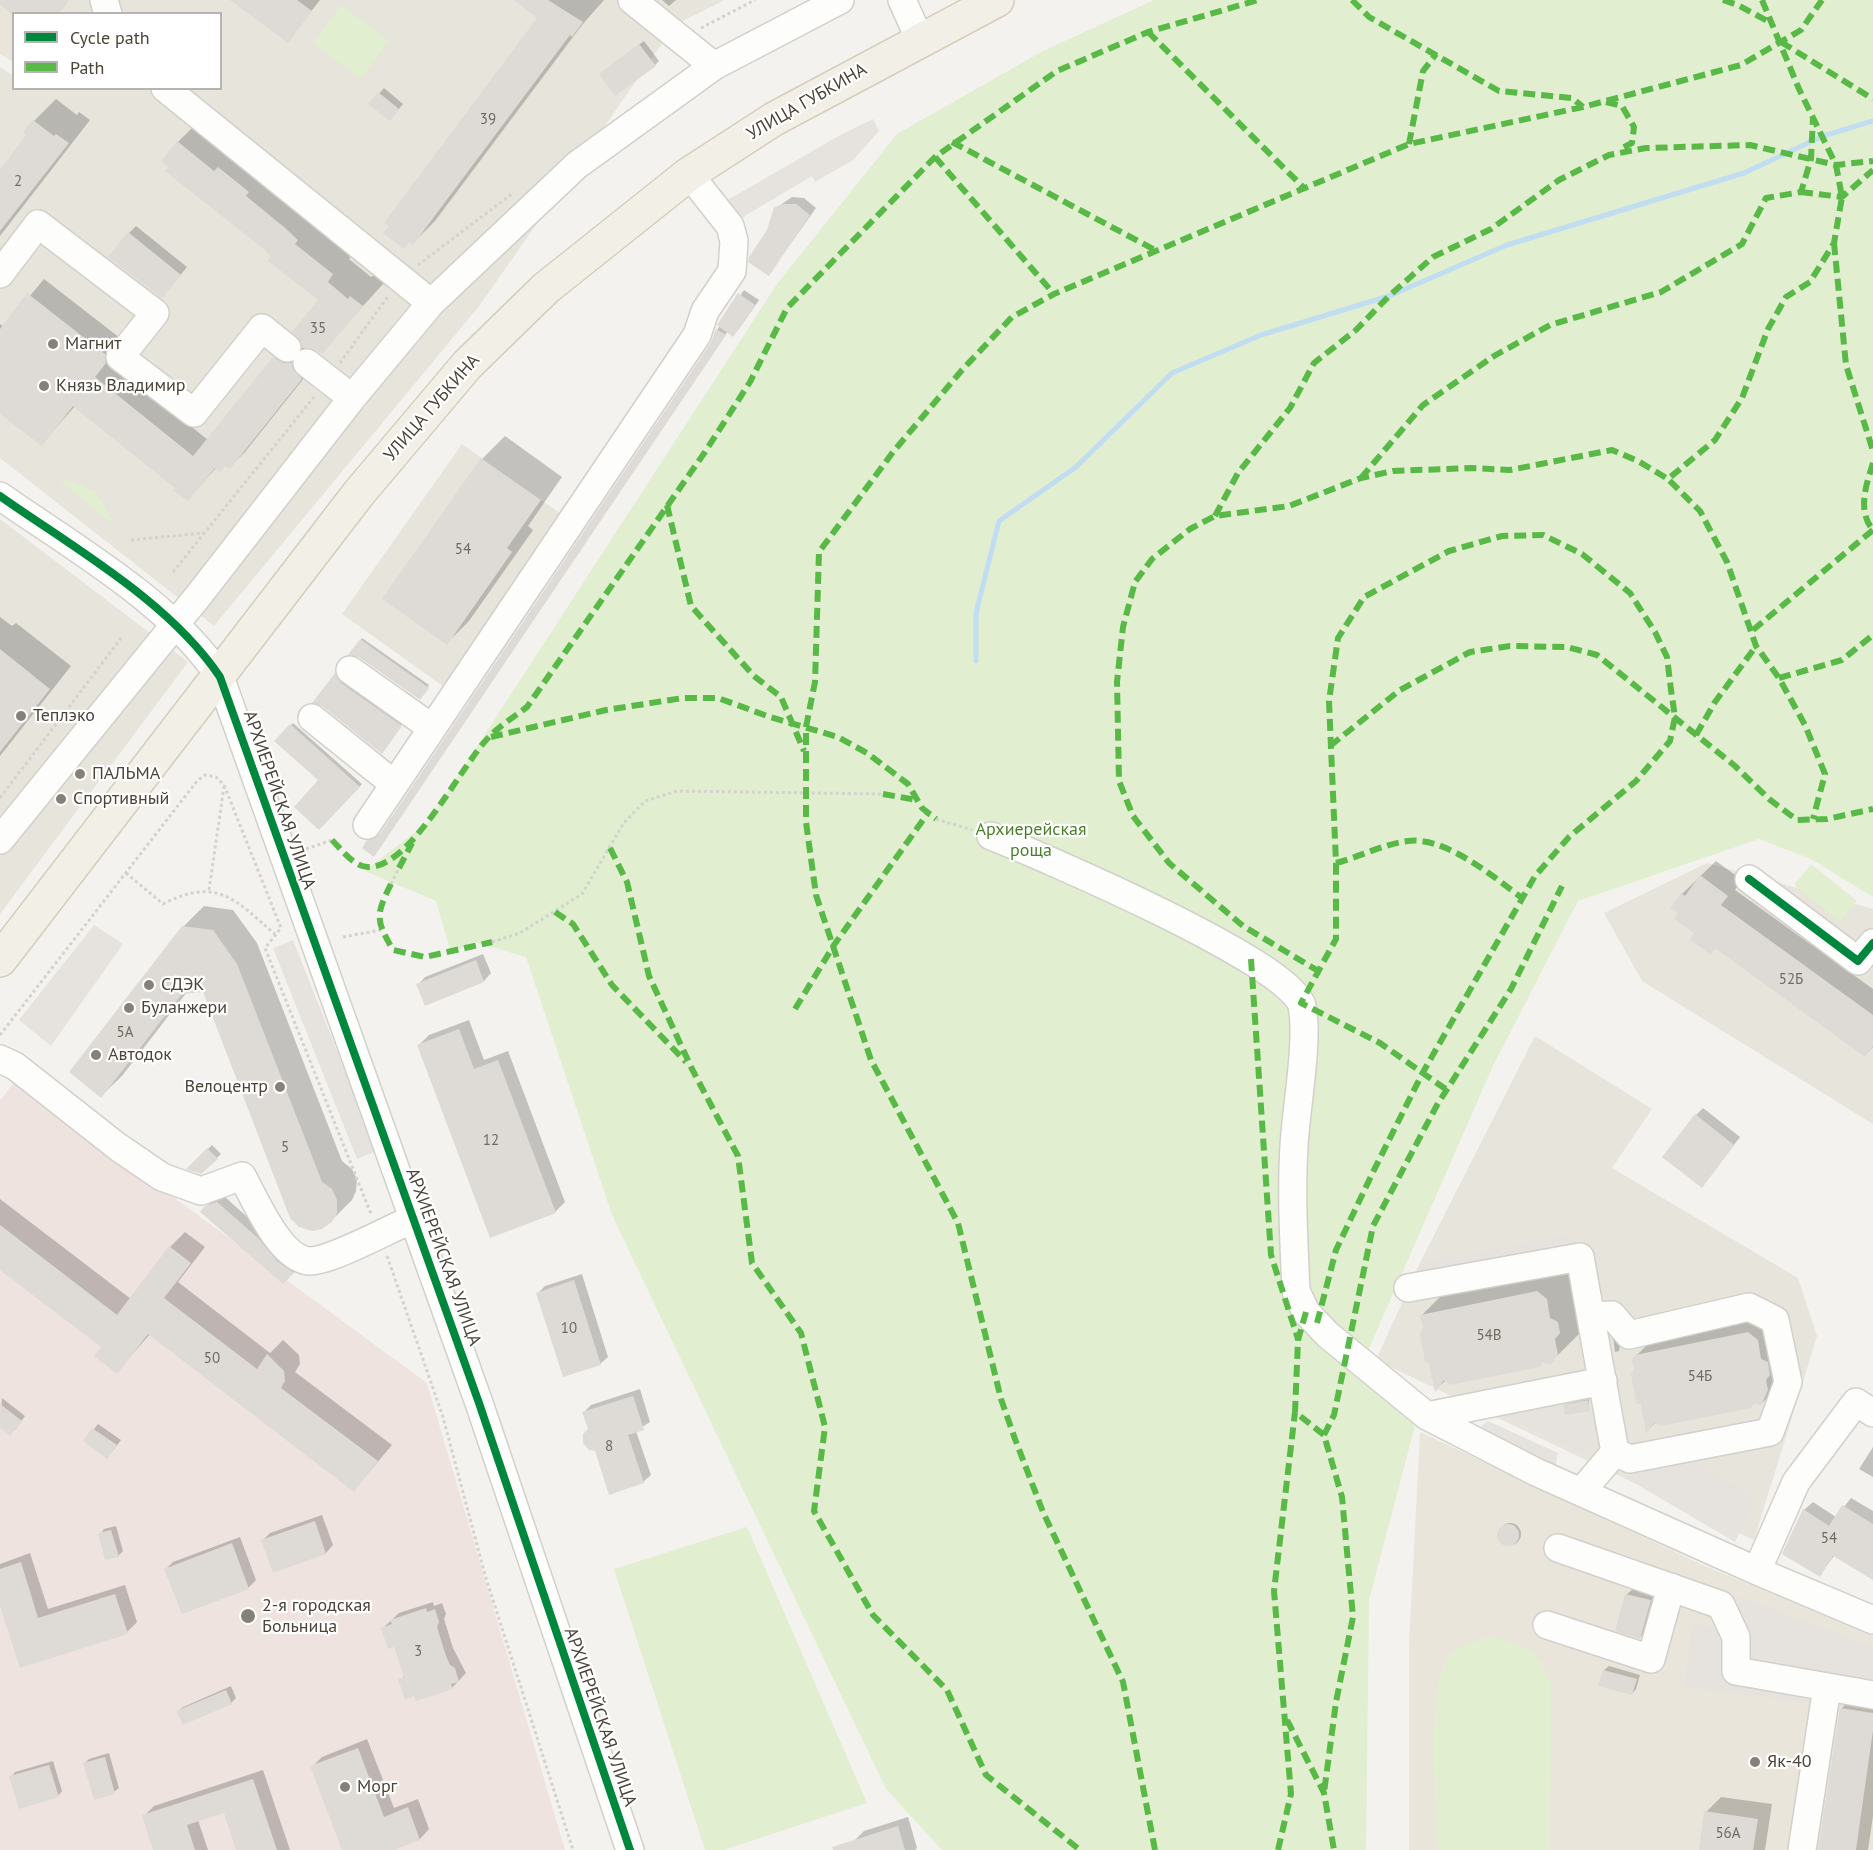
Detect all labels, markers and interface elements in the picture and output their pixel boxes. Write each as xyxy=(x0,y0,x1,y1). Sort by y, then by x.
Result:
legend xyxy=(12,12,222,90)
text: Cycle path xyxy=(70,26,150,49)
text: Path xyxy=(70,56,104,79)
street label: УЛИЦА ГУБКИНА xyxy=(743,59,871,145)
house number: 39 xyxy=(480,111,496,129)
house number: 2 xyxy=(14,173,22,191)
house number: 35 xyxy=(310,320,326,338)
place label: Магнит xyxy=(65,333,122,355)
marker: Магнит xyxy=(46,337,60,351)
street label: УЛИЦА ГУБКИНА xyxy=(380,350,484,466)
place label: Князь Владимир xyxy=(56,375,186,397)
marker: Князь Владимир xyxy=(37,379,51,393)
house number: 54 xyxy=(455,541,471,559)
place label: Теплэко xyxy=(33,705,95,727)
street label: АРХИЕРЕЙСКАЯ УЛИЦА xyxy=(238,708,320,892)
marker: Теплэко xyxy=(14,709,28,723)
place label: ПАЛЬМА xyxy=(92,763,160,785)
marker: ПАЛЬМА xyxy=(73,767,87,781)
place label: Спортивный xyxy=(73,788,169,810)
marker: Спортивный xyxy=(54,792,68,806)
park label: Архиерейская роща xyxy=(975,819,1087,862)
house number: 52Б xyxy=(1779,971,1803,989)
place label: СДЭК xyxy=(161,974,204,996)
marker: СДЭК xyxy=(142,978,156,992)
place label: Буланжери xyxy=(141,997,227,1019)
marker: Буланжери xyxy=(122,1001,136,1015)
house number: 5А xyxy=(117,1024,133,1042)
place label: Автодок xyxy=(108,1044,172,1066)
marker: Автодок xyxy=(89,1048,103,1062)
place label: Велоцентр xyxy=(184,1076,268,1098)
marker: Велоцентр xyxy=(273,1080,287,1094)
house number: 12 xyxy=(483,1132,499,1150)
house number: 5 xyxy=(281,1139,289,1157)
street label: АРХИЕРЕЙСКАЯ УЛИЦА xyxy=(401,1165,485,1349)
house number: 10 xyxy=(561,1320,577,1338)
house number: 54В xyxy=(1476,1327,1502,1345)
house number: 50 xyxy=(204,1350,220,1368)
house number: 54Б xyxy=(1688,1368,1712,1386)
house number: 8 xyxy=(605,1438,613,1456)
house number: 54 xyxy=(1821,1530,1837,1548)
place label: 2-я городская Больница xyxy=(262,1595,371,1638)
marker: 2-я городская Больница xyxy=(239,1607,257,1625)
street label: АРХИЕРЕЙСКАЯ УЛИЦА xyxy=(559,1625,641,1809)
house number: 3 xyxy=(414,1643,422,1661)
place label: Як-40 xyxy=(1767,1751,1812,1773)
marker: Як-40 xyxy=(1748,1755,1762,1769)
place label: Морг xyxy=(357,1776,397,1798)
marker: Морг xyxy=(338,1780,352,1794)
house number: 56А xyxy=(1715,1825,1741,1843)

